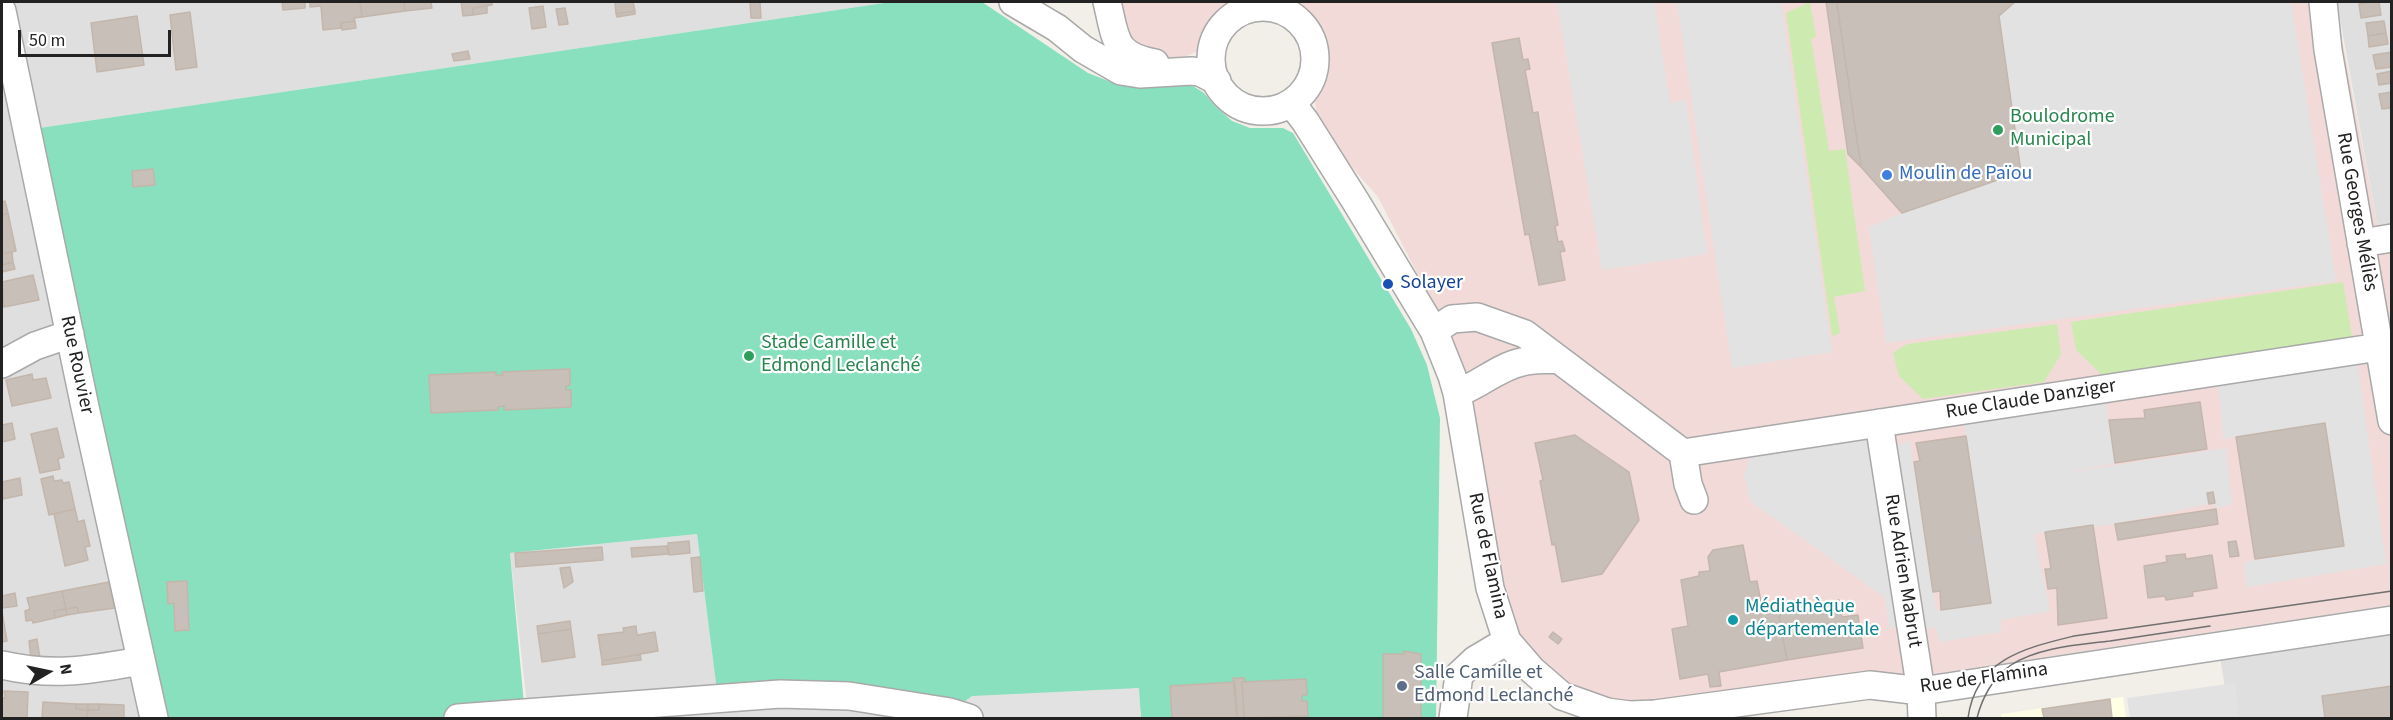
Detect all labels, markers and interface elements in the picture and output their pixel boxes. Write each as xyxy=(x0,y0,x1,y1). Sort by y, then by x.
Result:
scale bar xyxy=(21,18,174,56)
text: 50 m xyxy=(29,28,65,53)
place label: Boulodrome Municipal xyxy=(2010,106,2115,153)
marker: Boulodrome Municipal xyxy=(1991,123,2005,137)
street label: Rue Georges Méliès xyxy=(2330,131,2382,293)
place label: Moulin de Païou xyxy=(1899,163,2032,187)
marker: Moulin de Païou xyxy=(1880,168,1894,182)
place label: Solayer xyxy=(1400,272,1463,296)
marker: Solayer xyxy=(1381,277,1395,291)
street label: Rue Rouvier xyxy=(54,313,98,417)
place label: Stade Camille et Edmond Leclanché xyxy=(761,332,920,379)
marker: Stade Camille et Edmond Leclanché xyxy=(742,349,756,363)
street label: Rue Claude Danziger xyxy=(1944,375,2118,425)
street label: Rue de Flamina xyxy=(1462,491,1512,621)
street label: Rue Adrien Mabrut xyxy=(1878,493,1926,649)
place label: Médiathèque départementale xyxy=(1745,596,1879,643)
marker: Médiathèque départementale xyxy=(1726,613,1740,627)
north arrow xyxy=(18,642,78,702)
street label: Rue de Flamina xyxy=(1919,658,2049,700)
text: N xyxy=(54,662,77,676)
place label: Salle Camille et Edmond Leclanché xyxy=(1414,662,1573,709)
marker: Salle Camille et Edmond Leclanché xyxy=(1395,679,1409,693)

